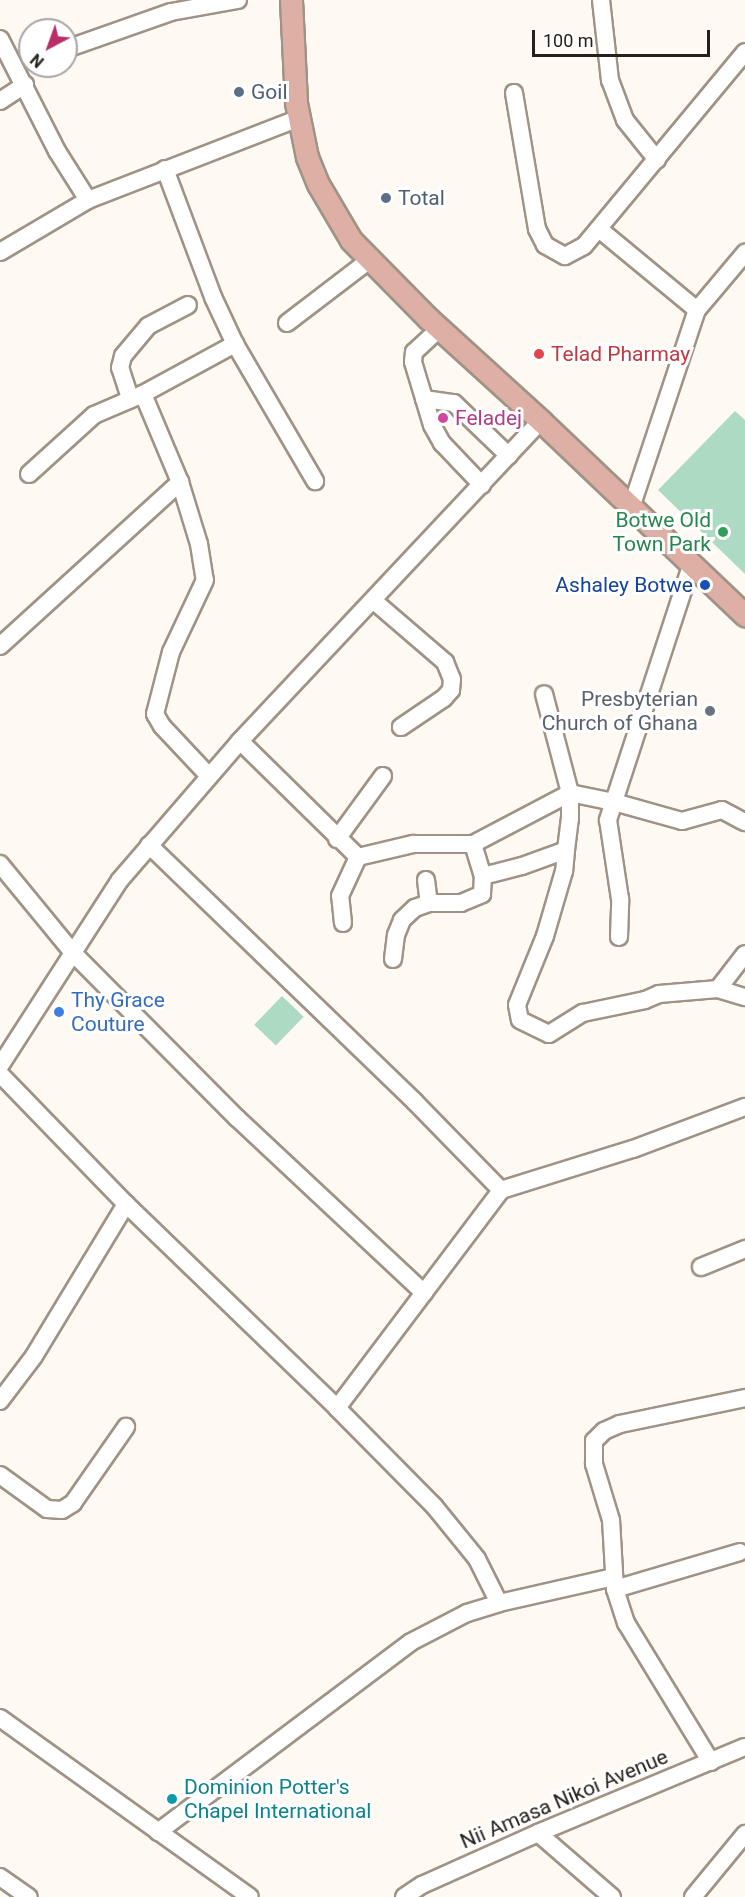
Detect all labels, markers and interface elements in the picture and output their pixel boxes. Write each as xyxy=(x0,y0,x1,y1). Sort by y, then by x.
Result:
north arrow xyxy=(18,18,78,78)
scale bar xyxy=(535,18,714,56)
text: 100 m xyxy=(543,30,594,51)
text: N xyxy=(27,50,48,71)
place label: Goil xyxy=(251,79,287,105)
marker: Goil xyxy=(232,85,246,99)
place label: Total xyxy=(398,185,445,211)
marker: Total xyxy=(379,191,393,205)
place label: Telad Pharmay xyxy=(551,341,690,367)
marker: Telad Pharmay xyxy=(532,347,546,361)
place label: Feladej xyxy=(455,405,522,431)
marker: Feladej xyxy=(436,411,450,425)
place label: Botwe Old Town Park xyxy=(613,507,711,557)
marker: Botwe Old Town Park xyxy=(716,525,730,539)
place label: Ashaley Botwe xyxy=(555,572,693,598)
marker: Ashaley Botwe xyxy=(698,578,712,592)
place label: Presbyterian Church of Ghana xyxy=(542,686,698,736)
marker: Presbyterian Church of Ghana xyxy=(703,704,717,718)
place label: Thy Grace Couture xyxy=(71,987,165,1037)
marker: Thy Grace Couture xyxy=(52,1005,66,1019)
street label: Nii Amasa Nikoi Avenue xyxy=(456,1744,672,1854)
place label: Dominion Potter's Chapel International xyxy=(184,1774,371,1824)
marker: Dominion Potter's Chapel International xyxy=(165,1792,179,1806)

